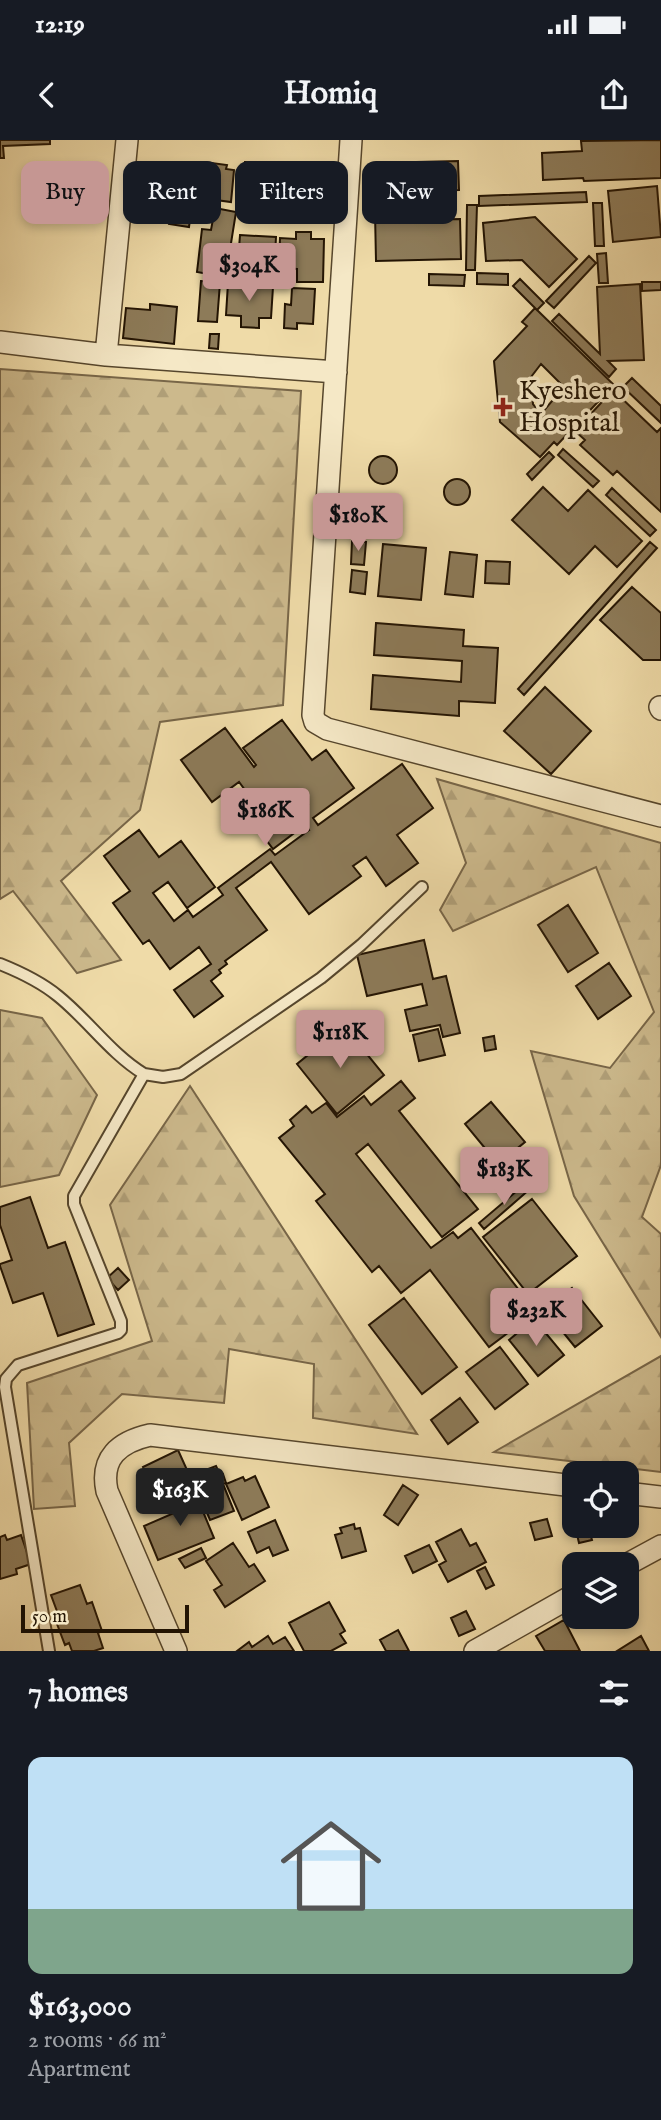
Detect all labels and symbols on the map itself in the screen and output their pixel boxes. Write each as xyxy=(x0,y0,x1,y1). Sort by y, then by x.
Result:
pin: $304K xyxy=(200,244,298,303)
place label: Kyeshero Hospital xyxy=(519,374,627,441)
marker: Kyeshero Hospital xyxy=(493,397,513,417)
pin: $180K xyxy=(309,494,407,553)
pin: $186K xyxy=(216,788,314,848)
pin: $118K xyxy=(291,1010,389,1070)
pin: $183K xyxy=(455,1147,553,1207)
pin: $232K xyxy=(487,1288,585,1348)
pin: $163K xyxy=(131,1468,229,1528)
scale bar xyxy=(21,1602,189,1634)

